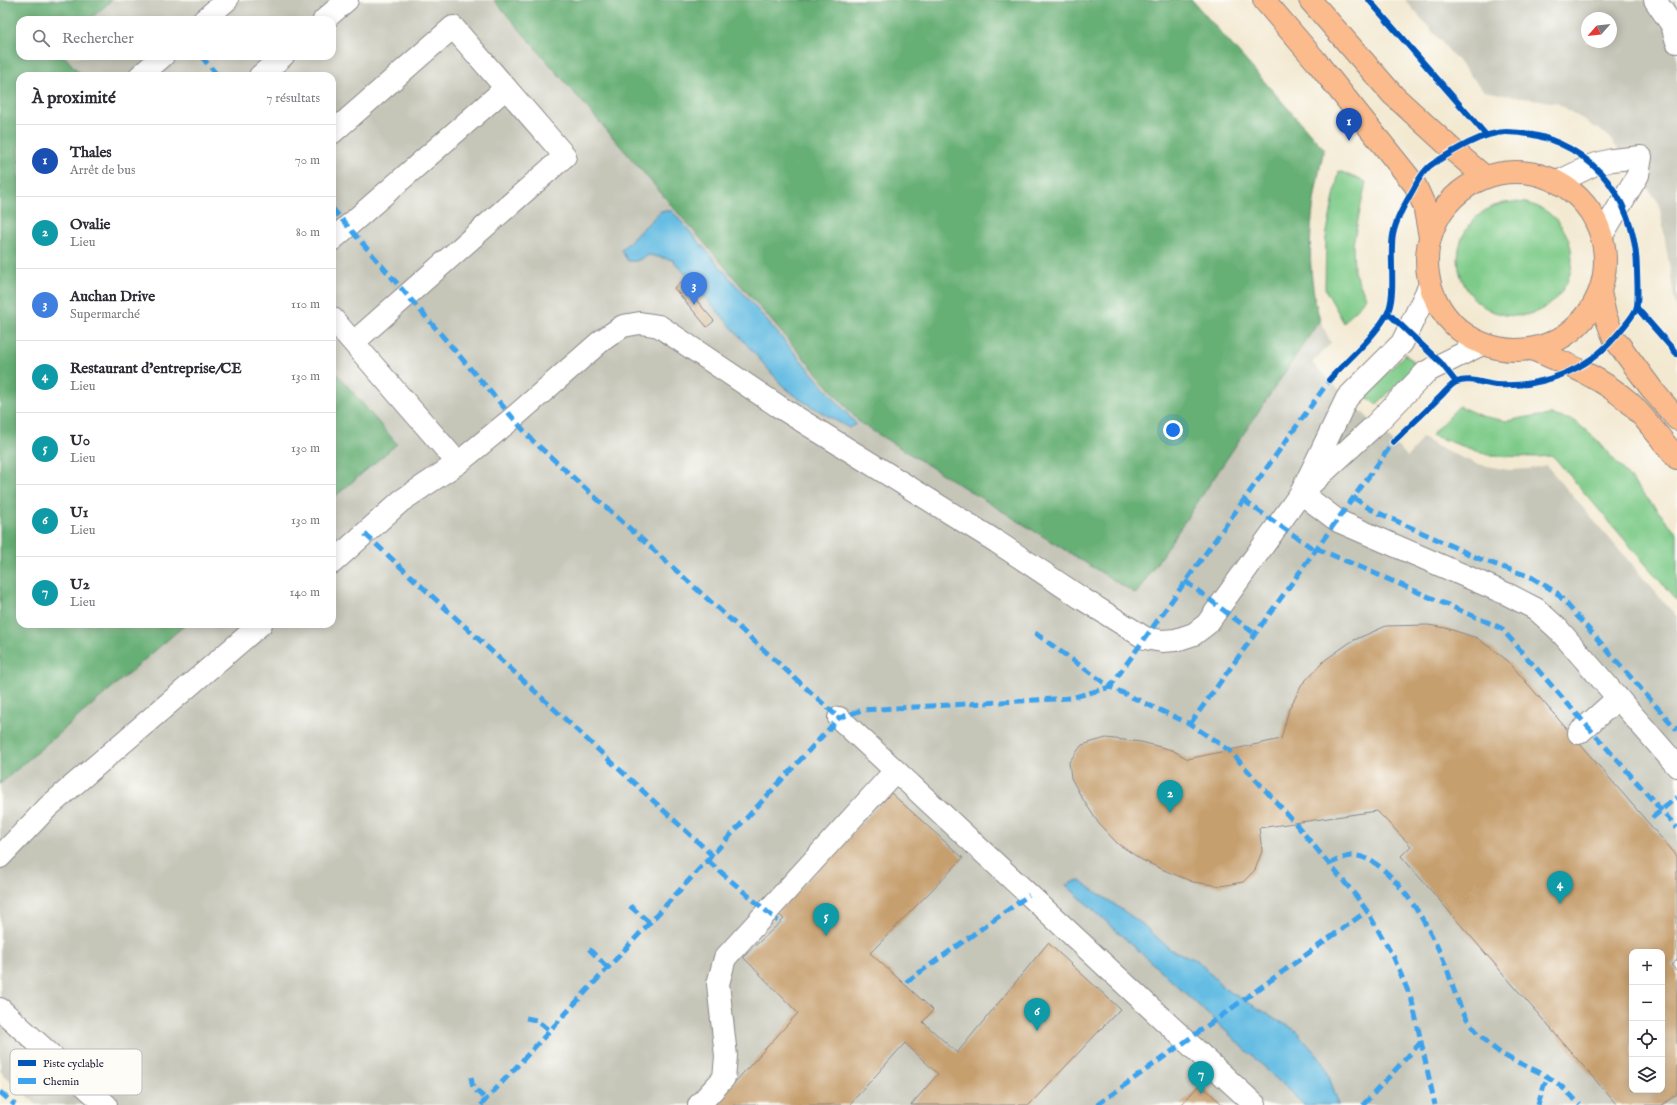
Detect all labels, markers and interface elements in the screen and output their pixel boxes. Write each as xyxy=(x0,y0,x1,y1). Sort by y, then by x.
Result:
north arrow xyxy=(1581,12,1617,48)
search box xyxy=(16,16,336,60)
icon: search xyxy=(30,27,52,49)
text: Rechercher xyxy=(62,29,134,48)
text: À proximité xyxy=(32,88,116,109)
text: 7 résultats xyxy=(266,90,320,107)
pin: 1 xyxy=(1336,108,1362,141)
text: Thales xyxy=(70,143,112,162)
text: 1 xyxy=(43,152,47,169)
text: 70 m xyxy=(295,152,320,169)
text: Arrêt de bus xyxy=(70,162,136,179)
text: Ovalie xyxy=(70,215,110,234)
text: 2 xyxy=(42,224,48,241)
text: 80 m xyxy=(296,224,320,241)
text: Lieu xyxy=(70,234,95,251)
pin: 3 xyxy=(681,272,707,305)
text: Auchan Drive xyxy=(70,287,155,306)
text: 3 xyxy=(43,296,47,313)
text: 110 m xyxy=(291,296,320,313)
text: Supermarché xyxy=(70,306,140,323)
text: Restaurant d'entreprise/CE xyxy=(70,359,242,378)
text: 4 xyxy=(42,368,48,385)
text: 130 m xyxy=(291,368,320,385)
text: Lieu xyxy=(70,378,95,395)
your location xyxy=(1163,420,1183,440)
text: U0 xyxy=(70,431,90,450)
text: 5 xyxy=(43,440,47,457)
text: 130 m xyxy=(291,440,320,457)
text: Lieu xyxy=(70,450,95,467)
text: U1 xyxy=(70,503,88,522)
text: 6 xyxy=(42,512,48,529)
text: 130 m xyxy=(291,512,320,529)
text: Lieu xyxy=(70,522,95,539)
text: U2 xyxy=(70,575,90,594)
text: 7 xyxy=(42,584,48,601)
text: 140 m xyxy=(290,584,320,601)
text: Lieu xyxy=(70,594,95,611)
pin: 2 xyxy=(1157,780,1183,813)
pin: 4 xyxy=(1547,871,1573,904)
pin: 5 xyxy=(813,903,839,936)
map controls xyxy=(1629,949,1665,1093)
button: + xyxy=(1629,949,1665,985)
button: − xyxy=(1629,985,1665,1021)
pin: 6 xyxy=(1024,998,1050,1031)
button: locate xyxy=(1629,1021,1665,1057)
legend xyxy=(10,1049,142,1095)
text: Piste cyclable xyxy=(43,1057,104,1071)
button: layers xyxy=(1629,1057,1665,1093)
pin: 7 xyxy=(1188,1061,1214,1094)
text: Chemin xyxy=(43,1075,79,1089)

